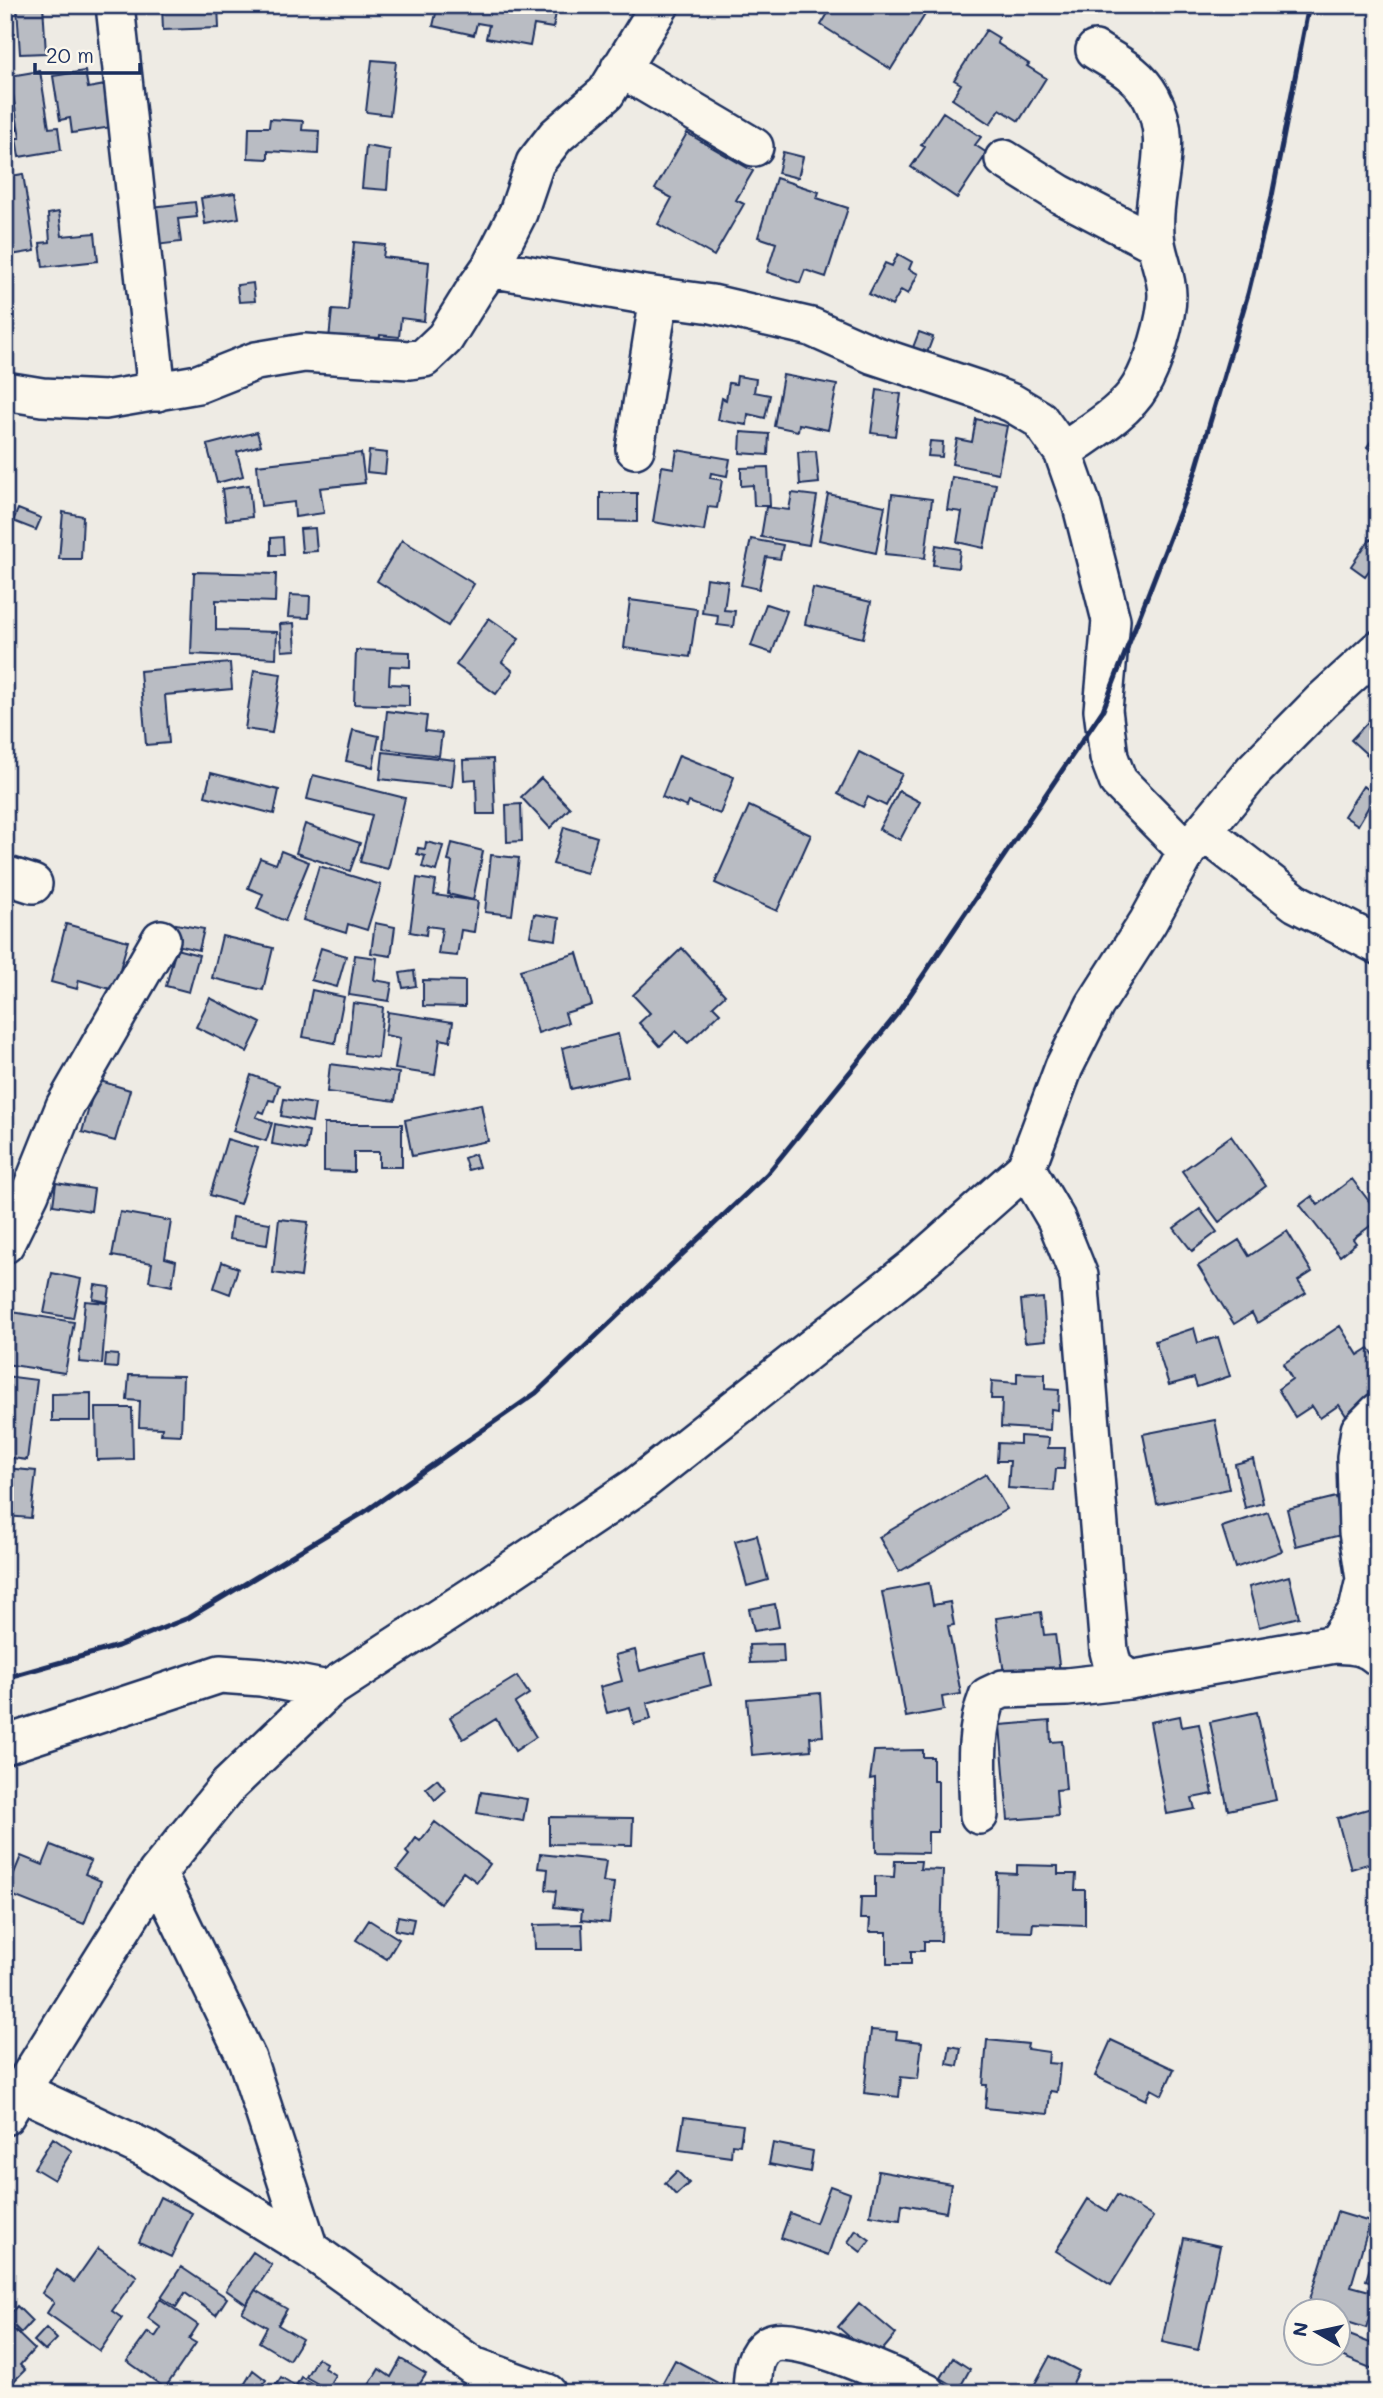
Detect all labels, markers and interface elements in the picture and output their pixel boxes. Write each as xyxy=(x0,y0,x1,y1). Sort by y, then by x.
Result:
scale bar xyxy=(35,32,140,76)
text: 20 m xyxy=(46,41,94,68)
north arrow xyxy=(1282,2296,1352,2366)
text: N xyxy=(1286,2320,1313,2338)

